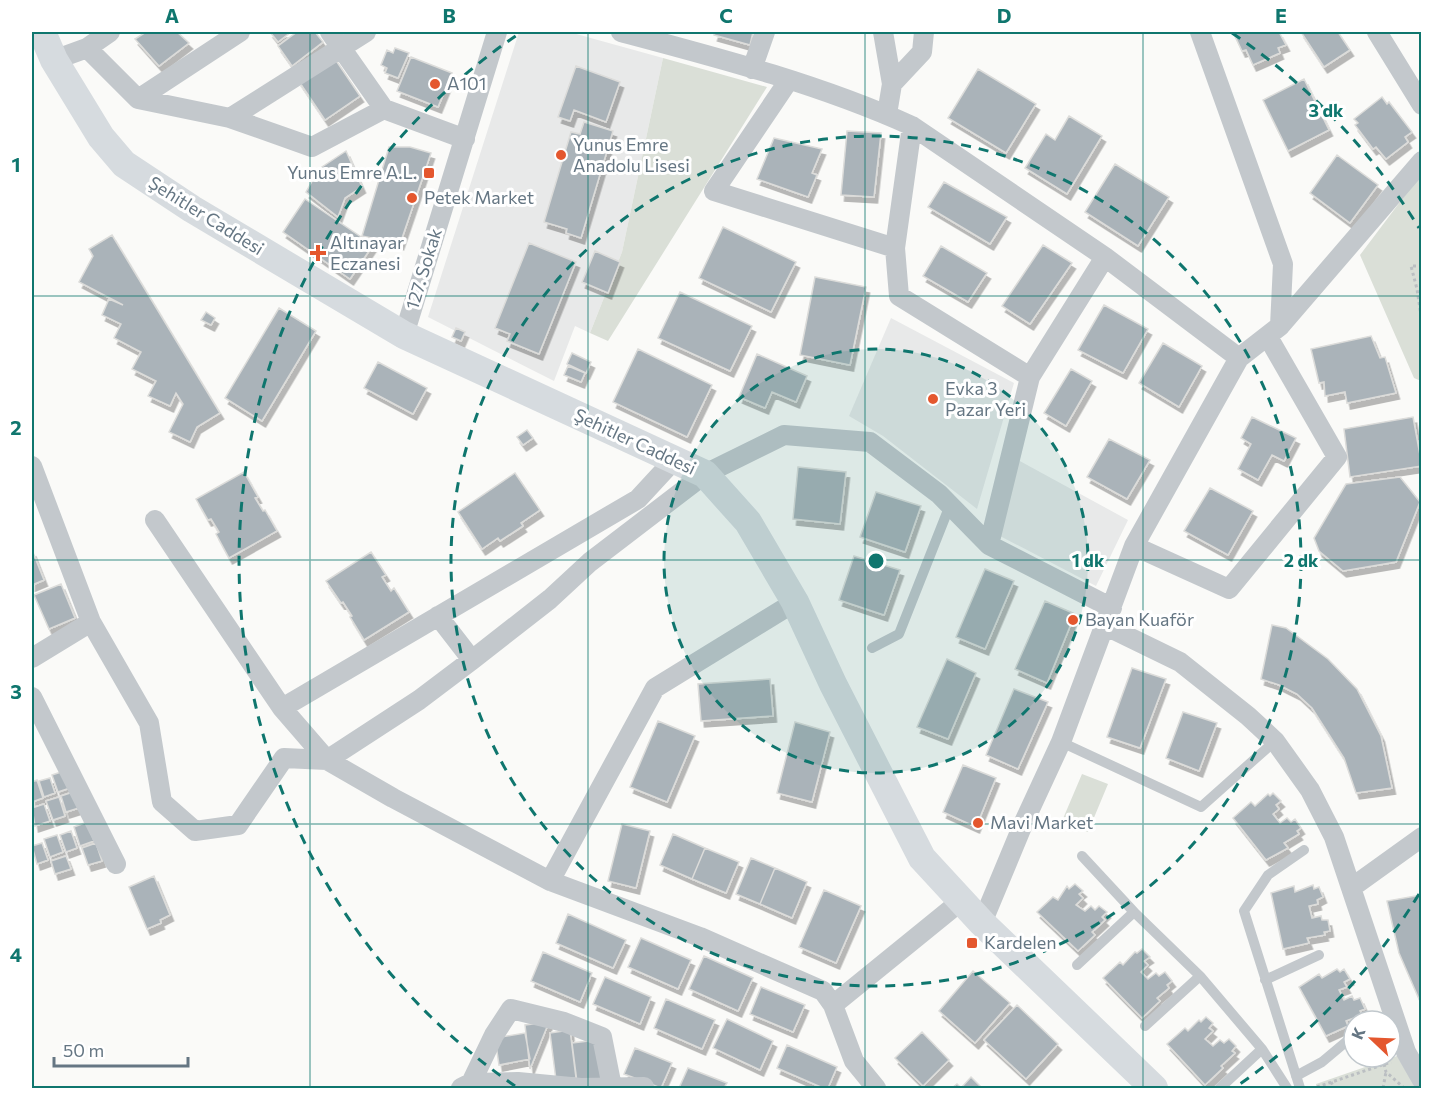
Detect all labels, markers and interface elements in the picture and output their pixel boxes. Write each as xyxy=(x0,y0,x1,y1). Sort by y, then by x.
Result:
text: A xyxy=(165,3,179,27)
text: B xyxy=(442,3,456,27)
text: C xyxy=(719,3,733,27)
text: D xyxy=(997,3,1011,27)
text: E xyxy=(1275,3,1287,27)
place label: A101 xyxy=(447,72,487,94)
marker: A101 xyxy=(428,77,442,91)
text: 3 dk xyxy=(1309,99,1344,121)
place label: Yunus Emre Anadolu Lisesi xyxy=(573,133,690,176)
marker: Yunus Emre Anadolu Lisesi xyxy=(554,148,568,162)
text: 1 xyxy=(11,152,21,176)
place label: Yunus Emre A.L. xyxy=(287,161,417,183)
marker: Yunus Emre A.L. xyxy=(422,166,436,180)
street label: Şehitler Caddesi xyxy=(145,171,268,259)
place label: Petek Market xyxy=(424,186,534,208)
marker: Petek Market xyxy=(405,191,419,205)
street label: 127. Sokak xyxy=(400,225,446,312)
place label: Altınayar Eczanesi xyxy=(330,231,404,274)
marker: Altınayar Eczanesi xyxy=(311,246,325,260)
place label: Evka 3 Pazar Yeri xyxy=(945,377,1026,420)
marker: Evka 3 Pazar Yeri xyxy=(926,392,940,406)
street label: Şehitler Caddesi xyxy=(571,403,700,479)
text: 2 xyxy=(10,415,22,439)
text: 1 dk xyxy=(1072,549,1105,571)
text: 2 dk xyxy=(1284,549,1319,571)
centre of rings xyxy=(866,551,886,571)
place label: Bayan Kuaför xyxy=(1085,608,1194,630)
marker: Bayan Kuaför xyxy=(1066,613,1080,627)
text: 3 xyxy=(10,679,22,703)
place label: Mavi Market xyxy=(990,811,1093,833)
marker: Mavi Market xyxy=(971,816,985,830)
place label: Kardelen xyxy=(984,931,1057,953)
marker: Kardelen xyxy=(965,936,979,950)
text: 4 xyxy=(10,942,22,966)
north arrow xyxy=(1342,1009,1402,1069)
text: K xyxy=(1347,1024,1369,1042)
scale bar xyxy=(54,1030,188,1068)
text: 50 m xyxy=(63,1039,104,1061)

